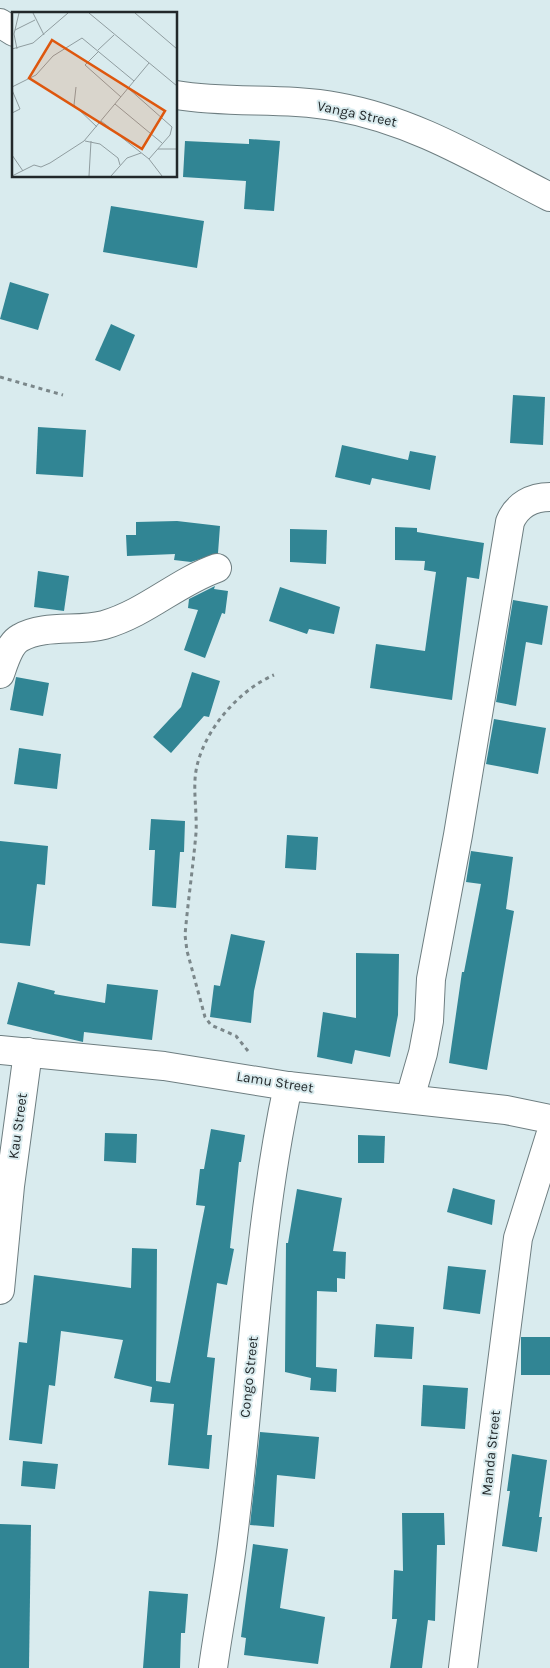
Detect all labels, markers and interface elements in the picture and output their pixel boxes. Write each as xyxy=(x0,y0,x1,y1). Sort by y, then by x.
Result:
inset map xyxy=(12,12,178,178)
street label: Vanga Street xyxy=(316,97,398,131)
street label: Lamu Street xyxy=(235,1068,315,1096)
street label: Kau Street xyxy=(5,1092,31,1160)
street label: Congo Street xyxy=(236,1335,262,1419)
street label: Manda Street xyxy=(478,1409,504,1497)

